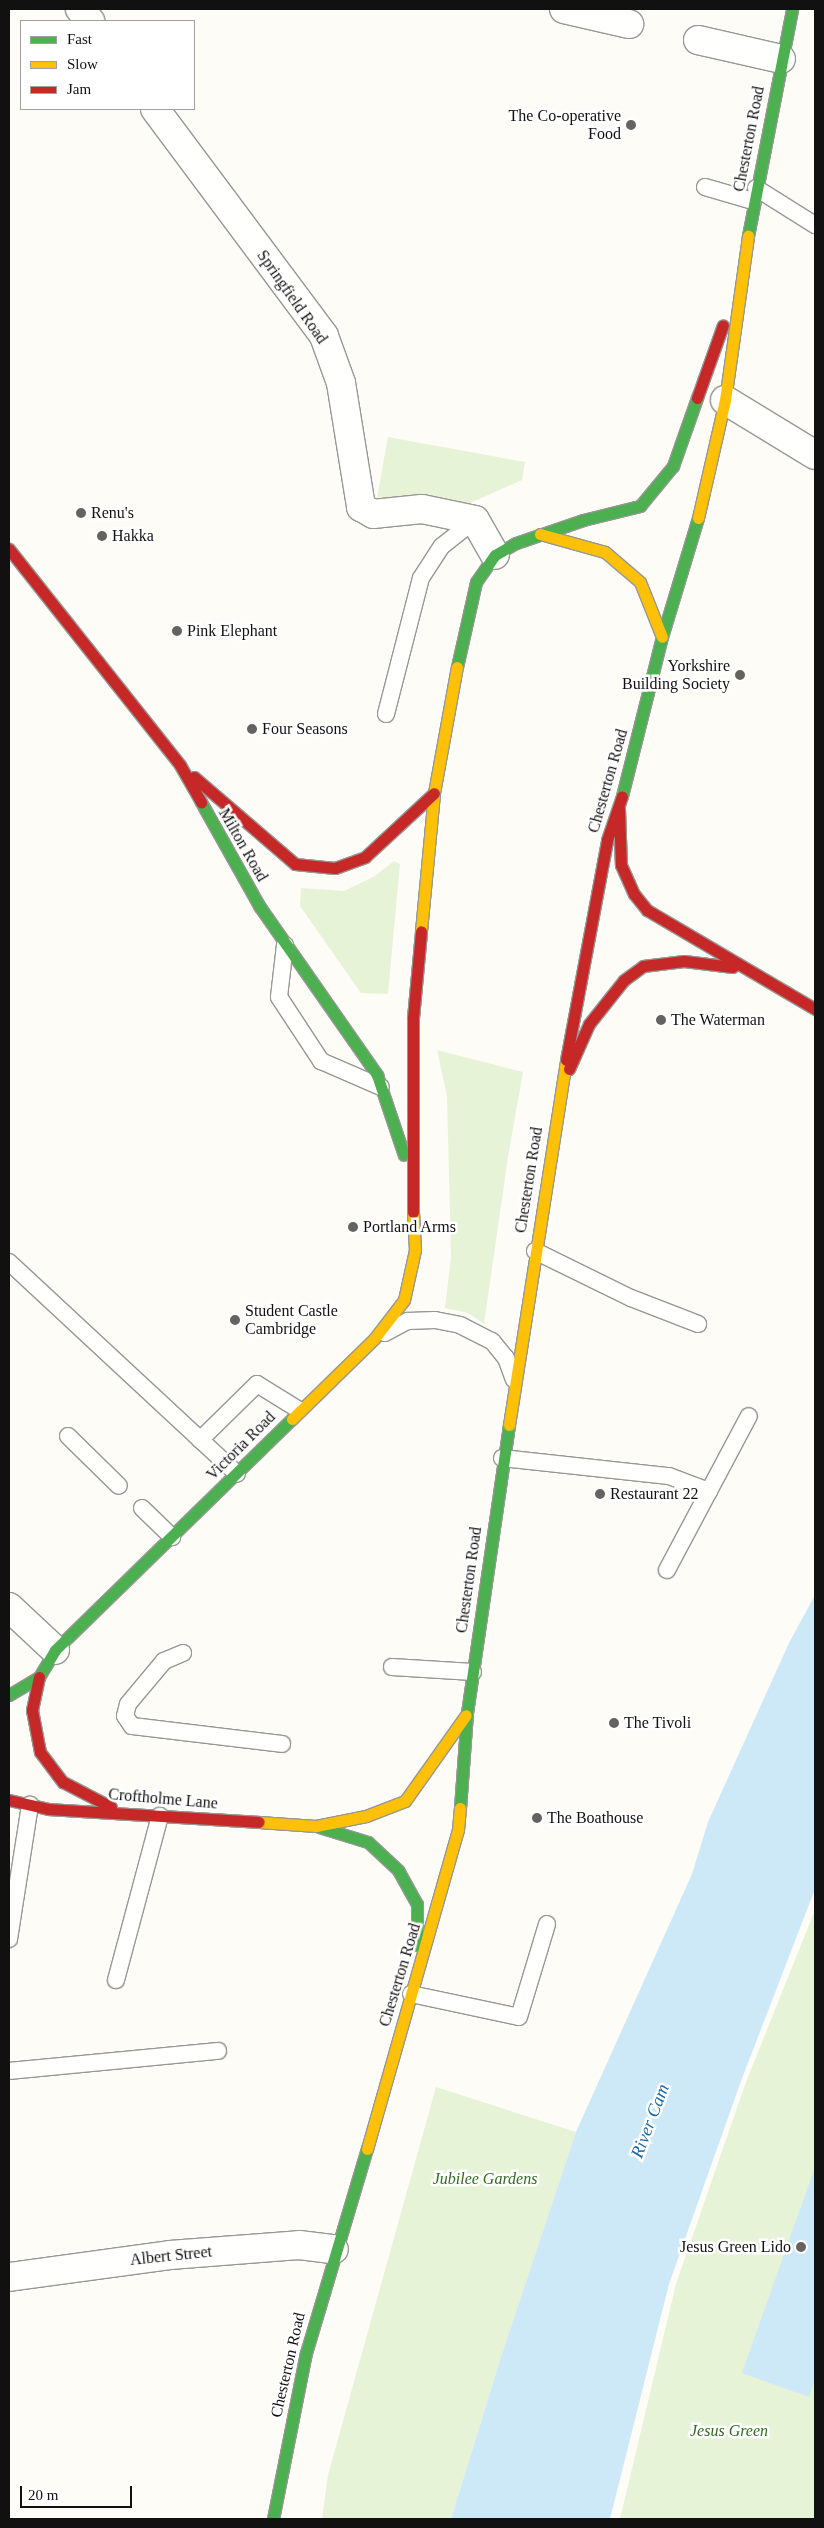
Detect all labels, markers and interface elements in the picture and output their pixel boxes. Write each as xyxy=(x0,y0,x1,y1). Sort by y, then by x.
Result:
legend xyxy=(20,20,195,110)
text: Fast xyxy=(67,31,92,47)
text: Slow xyxy=(67,56,98,72)
text: Jam xyxy=(67,81,91,97)
street label: Chesterton Road xyxy=(729,85,769,193)
place label: The Co-operative Food xyxy=(509,106,621,144)
marker: The Co-operative Food xyxy=(625,119,637,131)
street label: Springfield Road xyxy=(253,247,331,347)
place label: Renu's xyxy=(91,503,134,523)
marker: Renu's xyxy=(75,507,87,519)
place label: Hakka xyxy=(112,526,154,546)
marker: Hakka xyxy=(96,530,108,542)
place label: Pink Elephant xyxy=(187,621,277,641)
marker: Pink Elephant xyxy=(171,625,183,637)
place label: Yorkshire Building Society xyxy=(622,656,730,694)
marker: Yorkshire Building Society xyxy=(734,669,746,681)
place label: Four Seasons xyxy=(262,719,348,739)
marker: Four Seasons xyxy=(246,723,258,735)
street label: Chesterton Road xyxy=(584,727,632,835)
street label: Milton Road xyxy=(214,805,272,885)
place label: The Waterman xyxy=(671,1010,765,1030)
marker: The Waterman xyxy=(655,1014,667,1026)
street label: Chesterton Road xyxy=(511,1126,547,1234)
place label: Portland Arms xyxy=(363,1217,457,1237)
marker: Portland Arms xyxy=(347,1221,359,1233)
place label: Student Castle Cambridge xyxy=(245,1301,338,1339)
marker: Student Castle Cambridge xyxy=(229,1314,241,1326)
street label: Victoria Road xyxy=(203,1408,279,1484)
place label: Restaurant 22 xyxy=(610,1484,698,1504)
marker: Restaurant 22 xyxy=(594,1488,606,1500)
street label: Chesterton Road xyxy=(452,1526,486,1634)
place label: The Tivoli xyxy=(624,1713,691,1733)
marker: The Tivoli xyxy=(608,1717,620,1729)
street label: Croftholme Lane xyxy=(108,1785,218,1813)
place label: The Boathouse xyxy=(547,1808,643,1828)
marker: The Boathouse xyxy=(531,1812,543,1824)
street label: Chesterton Road xyxy=(375,1921,425,2029)
water label: River Cam xyxy=(626,2081,674,2161)
park label: Jubilee Gardens xyxy=(433,2169,537,2189)
place label: Jesus Green Lido xyxy=(680,2237,791,2257)
marker: Jesus Green Lido xyxy=(795,2241,807,2253)
street label: Albert Street xyxy=(129,2242,213,2270)
street label: Chesterton Road xyxy=(267,2311,309,2419)
park label: Jesus Green xyxy=(690,2421,768,2441)
scale bar xyxy=(22,2476,135,2508)
text: 20 m xyxy=(28,2487,58,2503)

